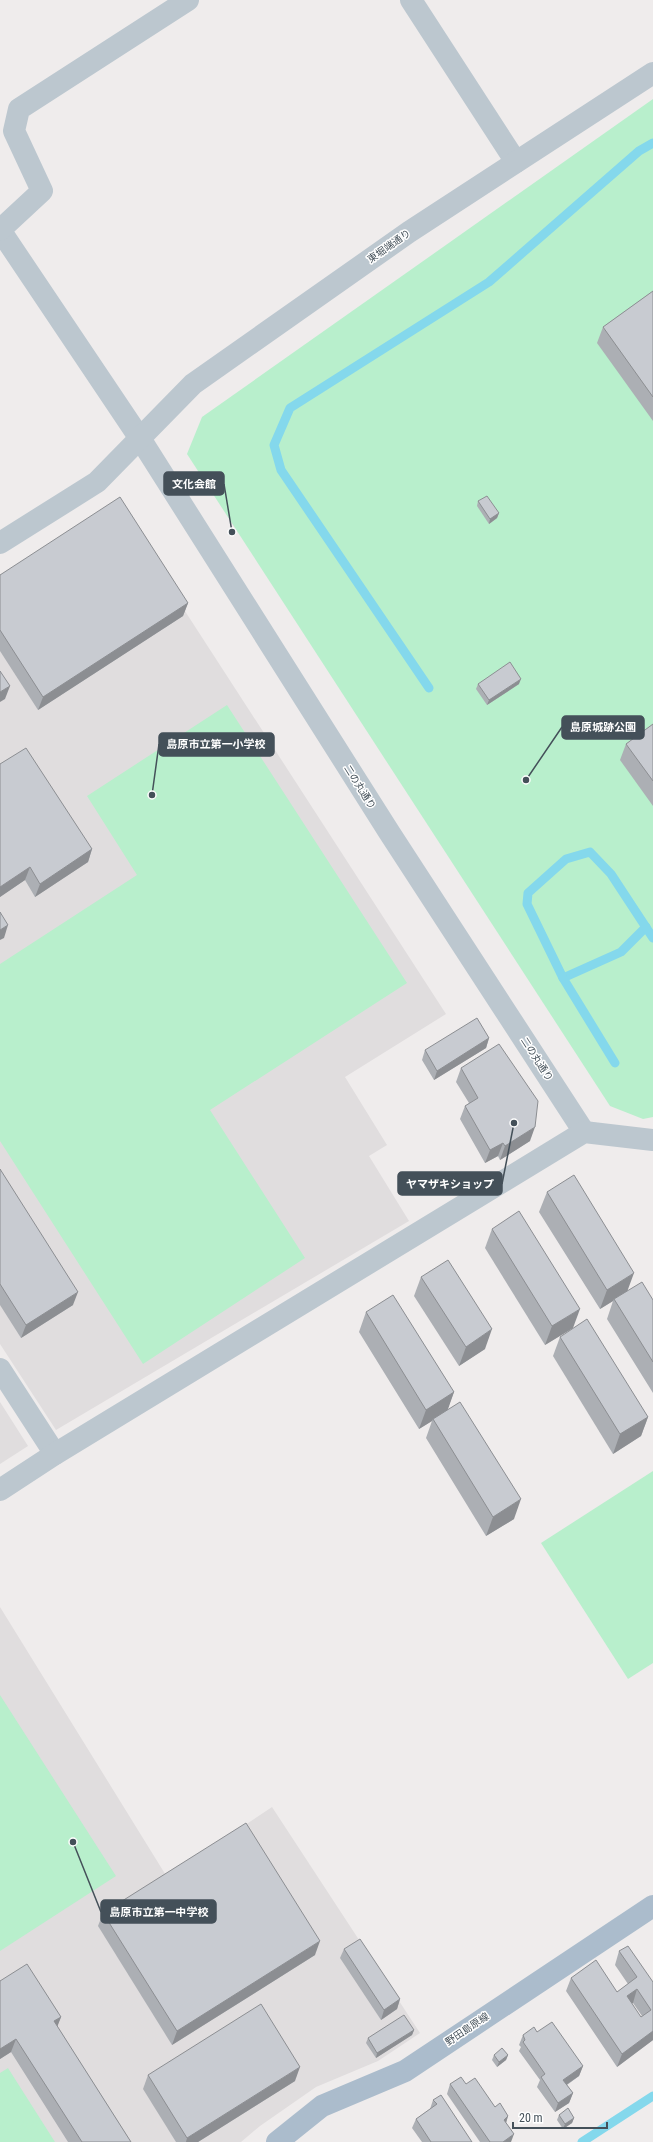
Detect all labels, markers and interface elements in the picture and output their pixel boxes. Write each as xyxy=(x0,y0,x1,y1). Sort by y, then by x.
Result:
street label: 東堀端通り xyxy=(365,227,413,265)
callout: 文化会館 xyxy=(164,472,224,495)
text: 文化会館 xyxy=(172,478,216,491)
callout: 島原城跡公園 xyxy=(562,716,644,739)
text: 島原城跡公園 xyxy=(570,721,636,734)
callout: 島原市立第一小学校 xyxy=(159,733,274,756)
text: 島原市立第一小学校 xyxy=(167,738,266,751)
street label: 二の丸通り xyxy=(342,763,378,811)
street label: 二の丸通り xyxy=(519,1035,555,1083)
callout: ヤマザキショップ xyxy=(398,1172,502,1195)
text: ヤマザキショップ xyxy=(406,1178,494,1191)
callout: 島原市立第一中学校 xyxy=(101,1900,216,1923)
text: 島原市立第一中学校 xyxy=(110,1906,209,1919)
street label: 野田島原線 xyxy=(443,2010,491,2048)
scale bar xyxy=(513,2104,607,2130)
text: 20 m xyxy=(519,2111,543,2125)

